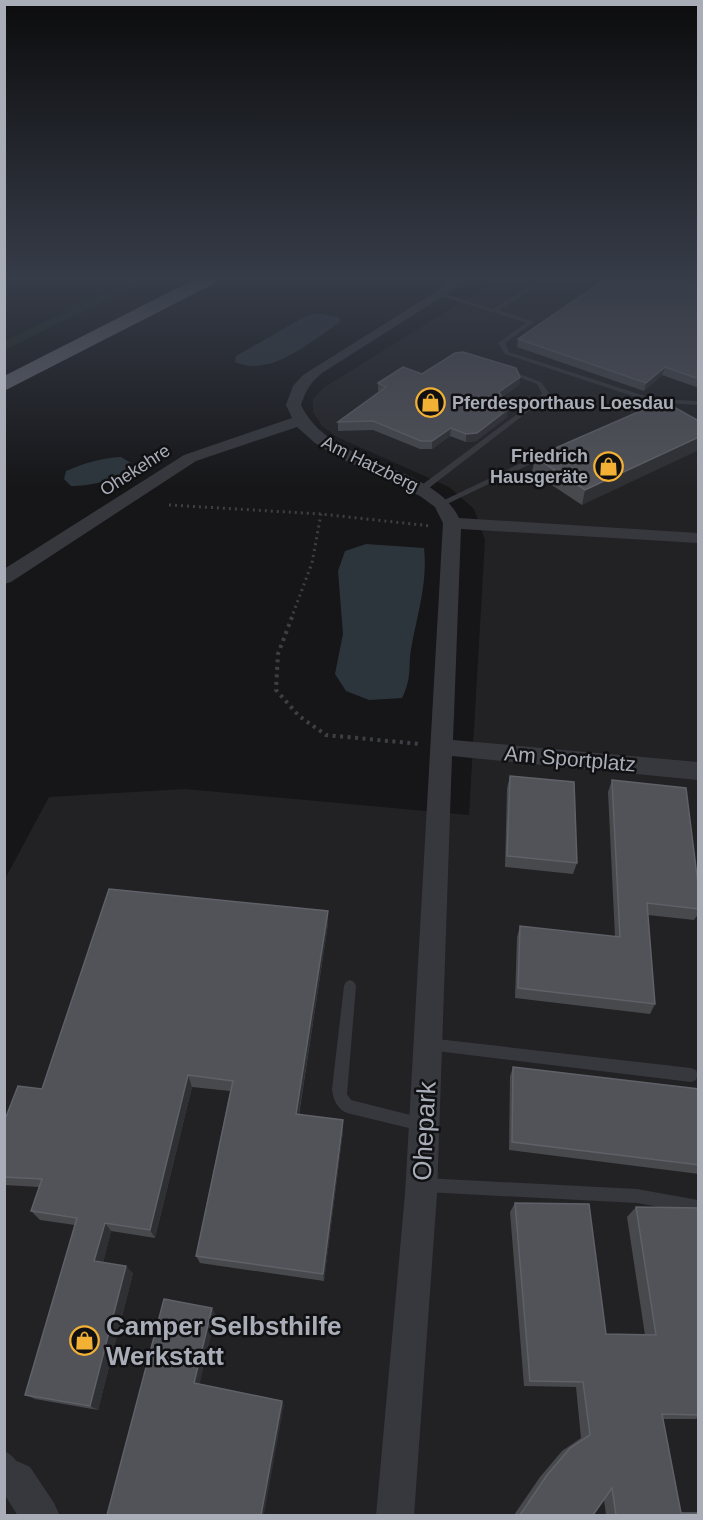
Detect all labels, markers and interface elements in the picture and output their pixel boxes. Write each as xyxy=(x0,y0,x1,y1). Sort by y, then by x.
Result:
shop icon: Pferdesporthaus Loesdau xyxy=(415,387,447,419)
place label: Pferdesporthaus Loesdau xyxy=(452,393,674,413)
street label: Am Hatzberg xyxy=(318,432,422,496)
street label: Ohekehre xyxy=(96,440,174,500)
place label: Friedrich Hausgeräte xyxy=(490,446,588,487)
shop icon: Friedrich Hausgeräte xyxy=(593,450,625,482)
street label: Am Sportplatz xyxy=(503,741,637,776)
street label: Ohepark xyxy=(406,1079,442,1182)
place label: Camper Selbsthilfe Werkstatt xyxy=(106,1311,342,1371)
shop icon: Camper Selbsthilfe Werkstatt xyxy=(69,1325,101,1357)

